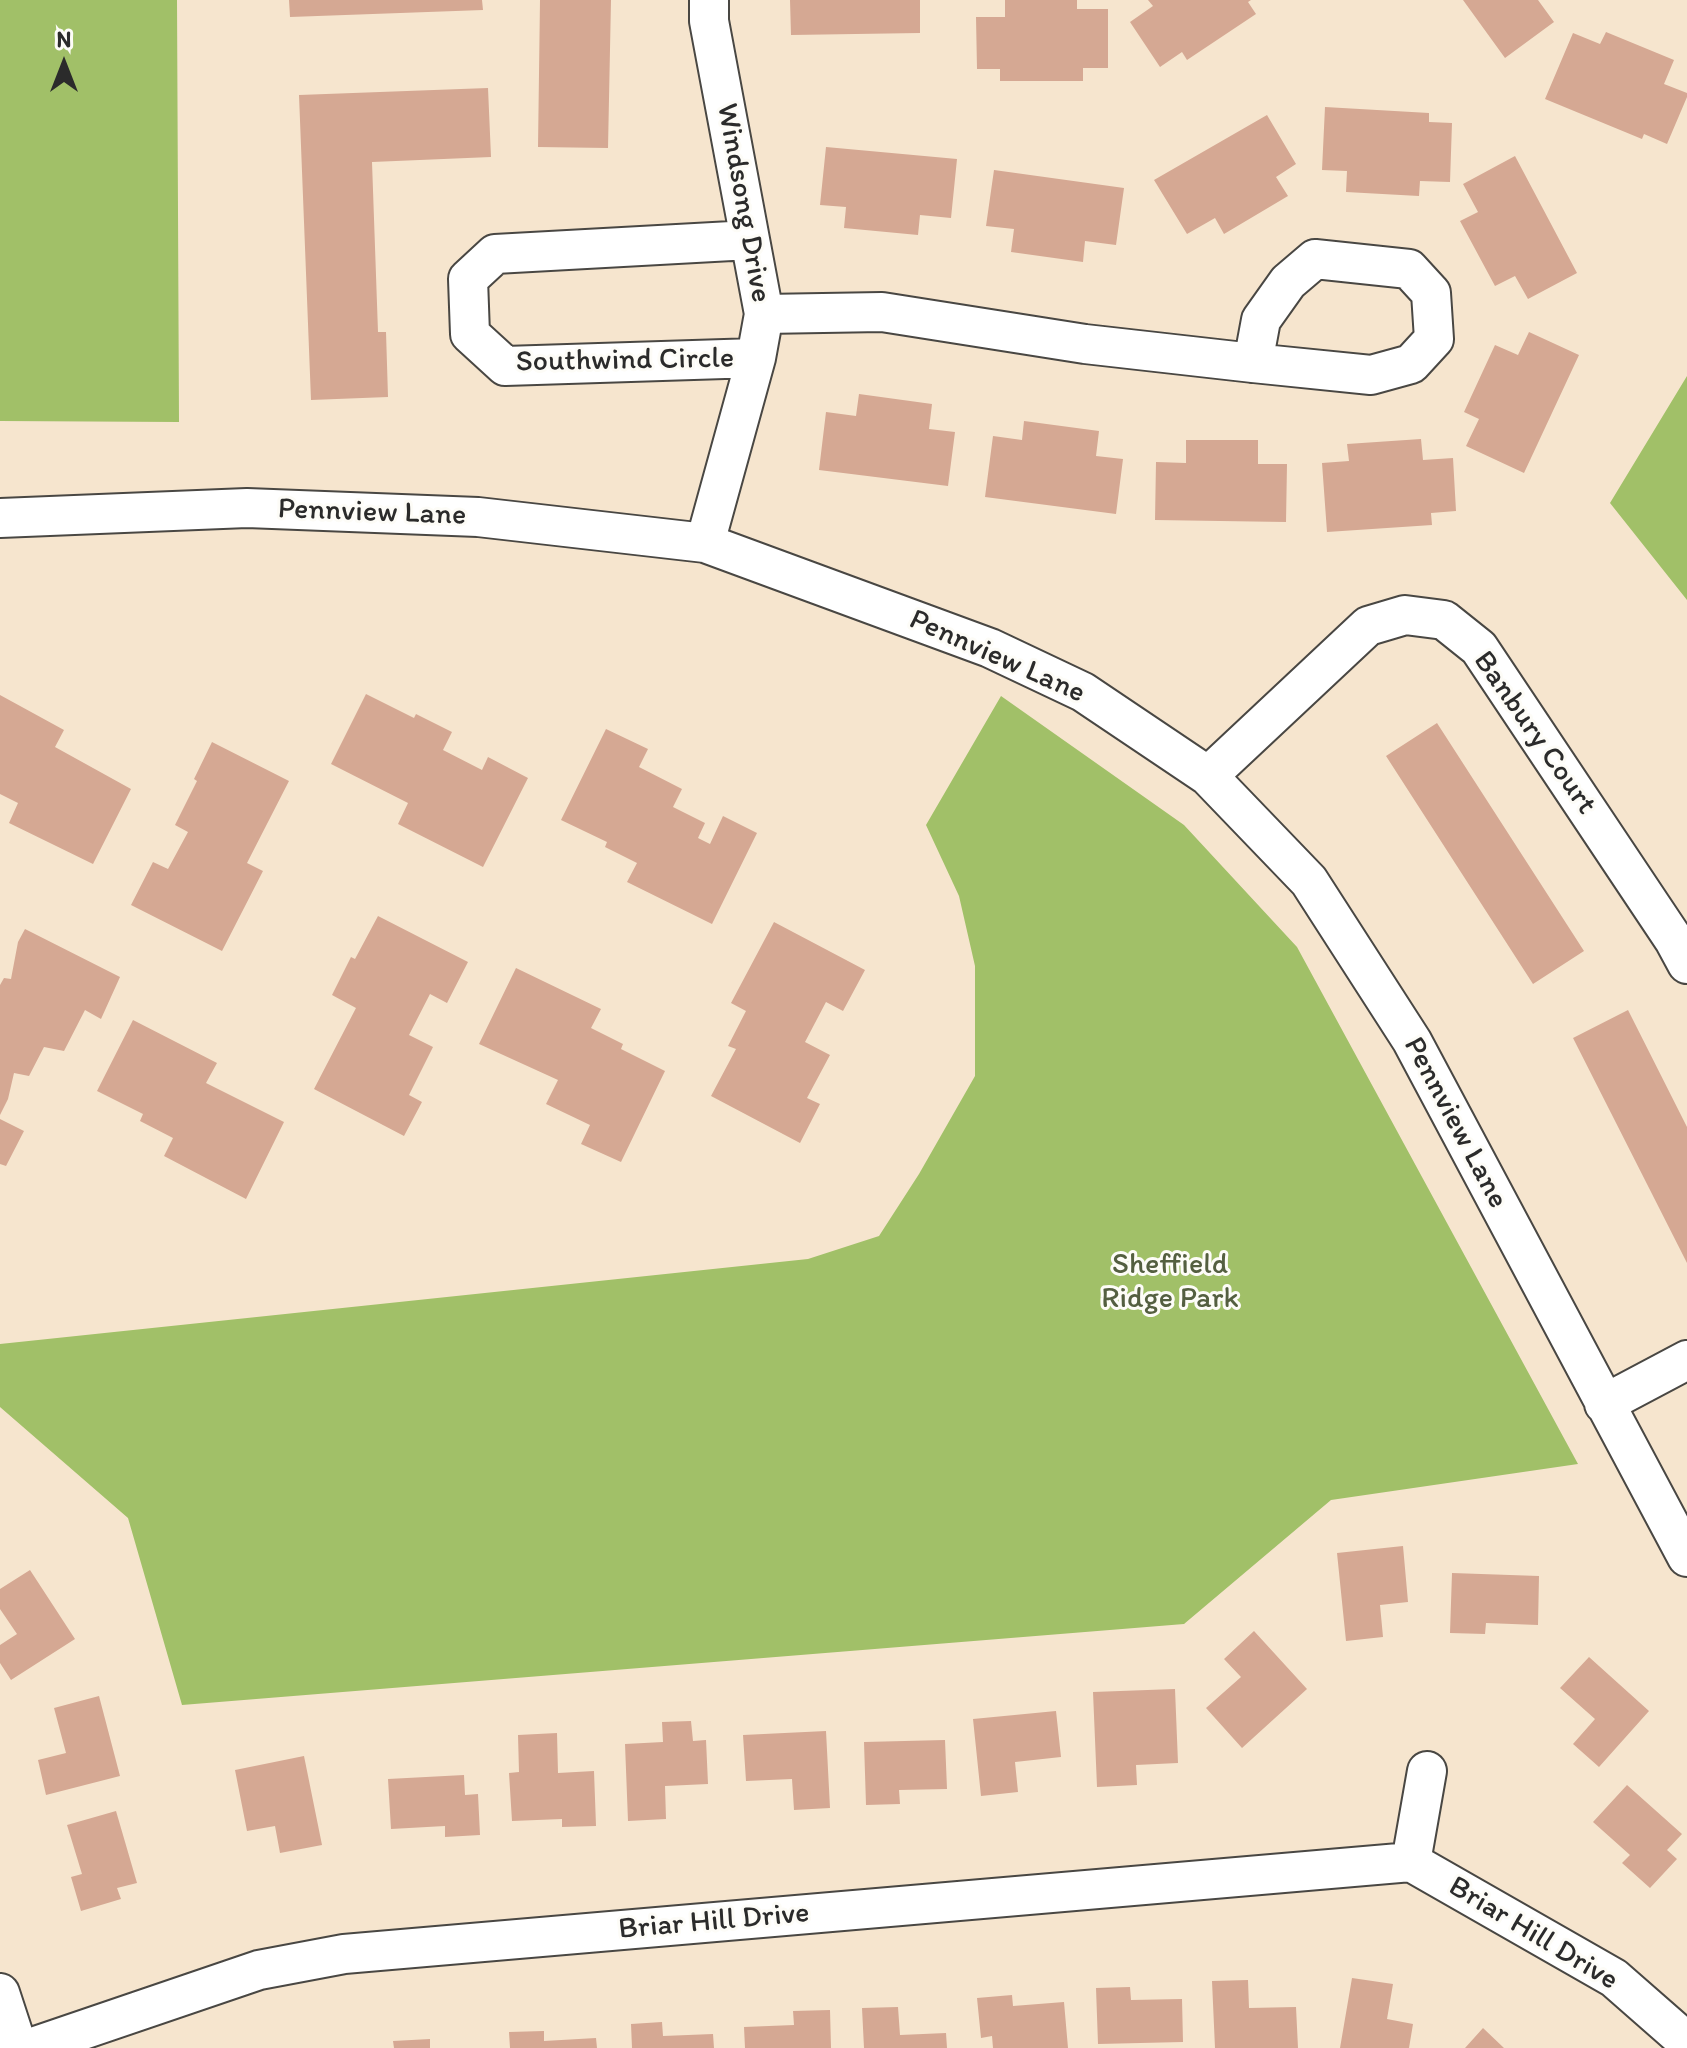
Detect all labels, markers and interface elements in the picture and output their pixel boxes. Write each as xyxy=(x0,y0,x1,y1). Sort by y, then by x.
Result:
north arrow xyxy=(24,24,104,104)
text: N xyxy=(57,26,71,53)
street label: Windsong Drive xyxy=(708,101,778,305)
street label: Southwind Circle xyxy=(516,341,734,381)
street label: Pennview Lane xyxy=(277,492,467,534)
street label: Pennview Lane xyxy=(903,602,1091,712)
street label: Banbury Court xyxy=(1465,645,1603,821)
street label: Pennview Lane xyxy=(1395,1031,1515,1215)
park label: Sheffield Ridge Park xyxy=(1101,1247,1239,1318)
street label: Briar Hill Drive xyxy=(1442,1869,1624,1999)
street label: Briar Hill Drive xyxy=(617,1896,811,1948)

